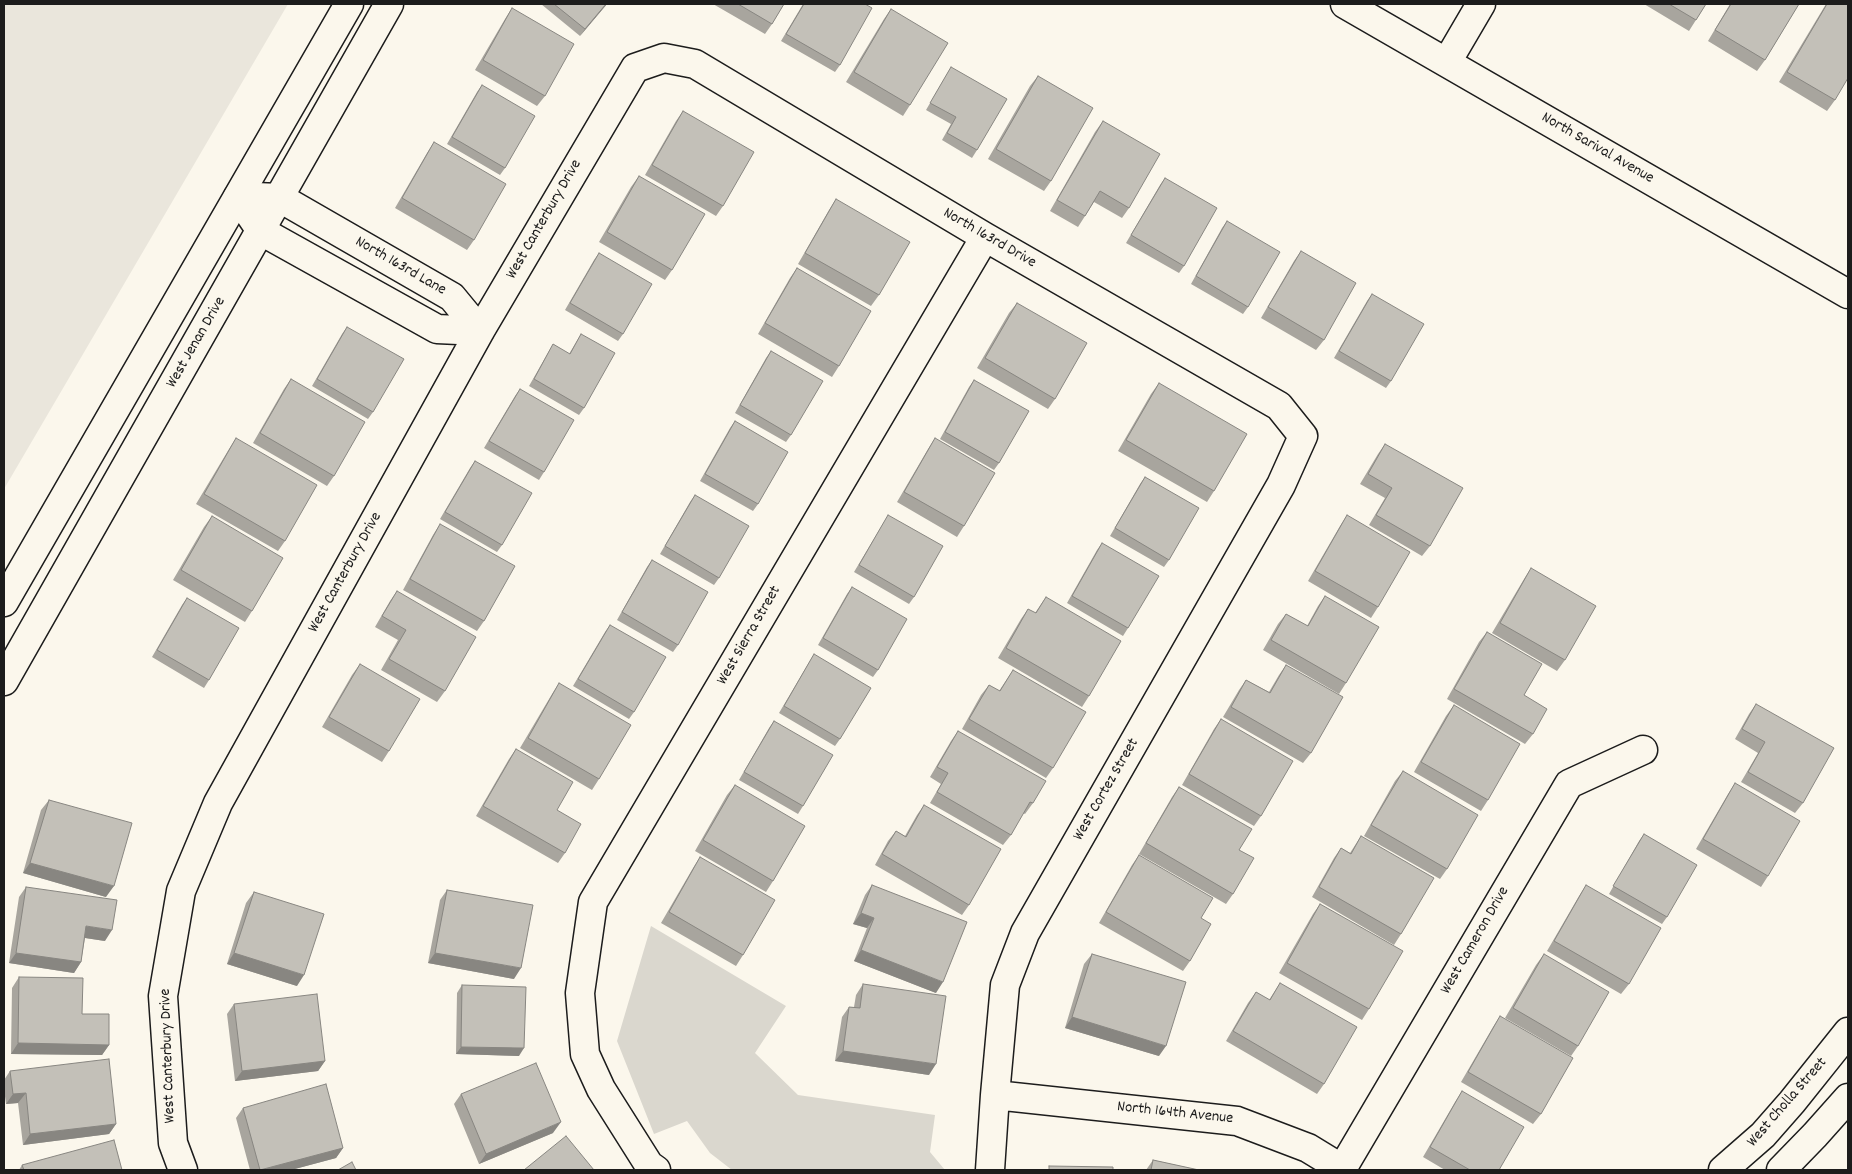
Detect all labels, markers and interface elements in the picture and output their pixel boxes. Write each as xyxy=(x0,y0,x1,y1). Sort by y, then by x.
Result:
street label: North Sarival Avenue xyxy=(1537,109,1657,189)
street label: West Canterbury Drive xyxy=(503,157,587,283)
street label: North 163rd Drive xyxy=(939,205,1039,273)
street label: North 163rd Lane xyxy=(351,233,449,301)
street label: West Jenan Drive xyxy=(163,294,231,392)
street label: West Canterbury Drive xyxy=(305,509,387,637)
street label: West Sierra Street xyxy=(714,583,786,689)
street label: West Cortez Street xyxy=(1070,735,1144,845)
street label: West Cameron Drive xyxy=(1437,884,1515,998)
street label: West Canterbury Drive xyxy=(157,988,181,1124)
street label: West Cholla Street xyxy=(1744,1054,1832,1152)
street label: North 164th Avenue xyxy=(1116,1098,1234,1130)

